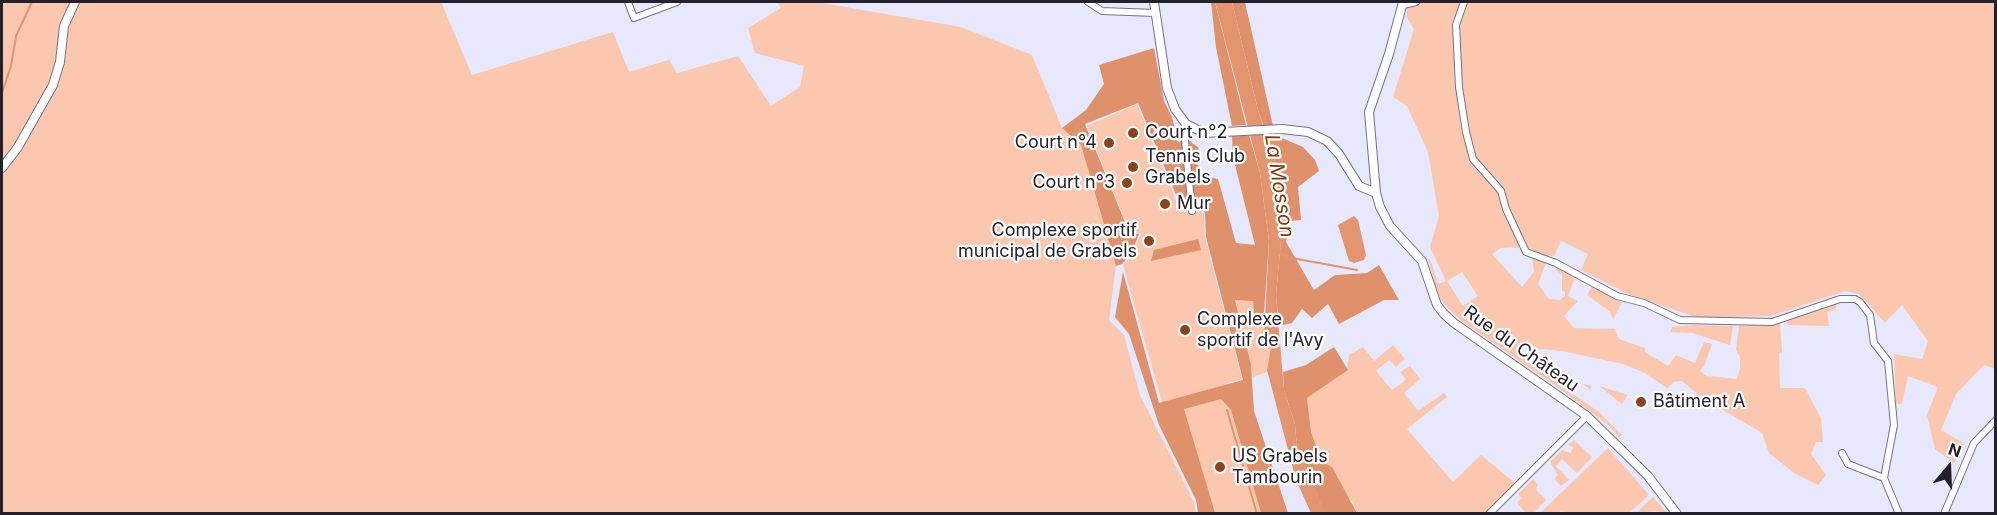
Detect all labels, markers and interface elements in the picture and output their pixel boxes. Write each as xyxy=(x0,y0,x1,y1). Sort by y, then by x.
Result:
place label: Court n°2 xyxy=(1145,122,1227,144)
marker: Court n°2 xyxy=(1126,126,1140,140)
place label: Court n°4 xyxy=(1015,132,1097,154)
water label: La Mosson xyxy=(1259,133,1299,239)
marker: Court n°4 xyxy=(1102,136,1116,150)
place label: Tennis Club Grabels xyxy=(1145,146,1245,188)
marker: Tennis Club Grabels xyxy=(1126,160,1140,174)
place label: Court n°3 xyxy=(1032,172,1115,194)
marker: Court n°3 xyxy=(1120,176,1134,190)
place label: Mur xyxy=(1177,193,1211,215)
marker: Mur xyxy=(1158,197,1172,211)
place label: Complexe sportif municipal de Grabels xyxy=(958,220,1137,262)
marker: Complexe sportif municipal de Grabels xyxy=(1142,234,1156,248)
street label: Rue du Château xyxy=(1459,301,1583,397)
place label: Complexe sportif de l'Avy xyxy=(1197,309,1324,352)
marker: Complexe sportif de l'Avy xyxy=(1178,323,1192,337)
place label: Bâtiment A xyxy=(1653,391,1745,413)
marker: Bâtiment A xyxy=(1634,395,1648,409)
north arrow xyxy=(1919,437,1979,497)
text: N xyxy=(1946,439,1964,461)
place label: US Grabels Tambourin xyxy=(1232,446,1328,488)
marker: US Grabels Tambourin xyxy=(1213,460,1227,474)

